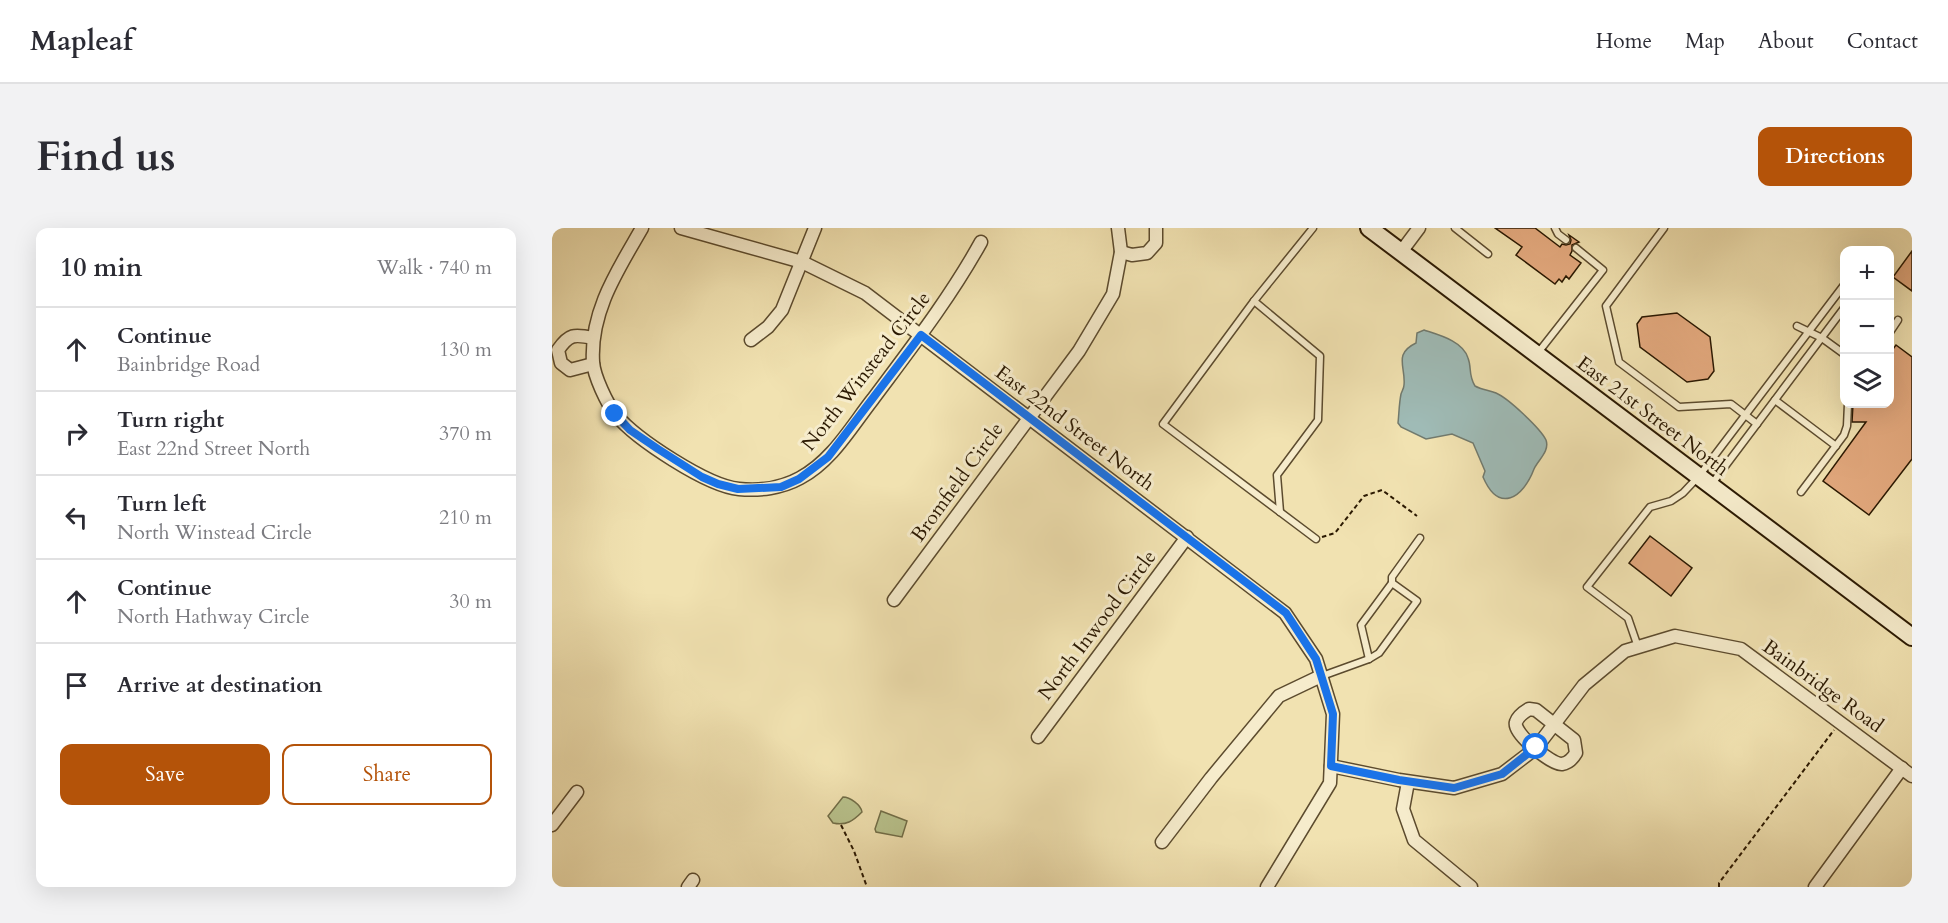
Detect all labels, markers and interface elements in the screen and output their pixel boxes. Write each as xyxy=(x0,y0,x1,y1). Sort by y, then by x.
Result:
text: Mapleaf xyxy=(30,22,133,60)
text: Home xyxy=(1596,27,1652,56)
text: Map xyxy=(1685,27,1725,56)
text: About xyxy=(1758,27,1814,56)
text: Contact xyxy=(1847,27,1918,56)
button: Directions xyxy=(1758,127,1912,186)
text: Find us xyxy=(36,128,176,185)
map controls xyxy=(1840,246,1894,408)
button: + xyxy=(1840,246,1894,300)
text: 10 min xyxy=(60,250,143,285)
text: Walk · 740 m xyxy=(377,254,492,281)
street label: North Winstead Circle xyxy=(795,286,937,456)
button: − xyxy=(1840,300,1894,354)
text: Continue xyxy=(117,321,212,351)
icon: ahead xyxy=(60,333,93,366)
text: 130 m xyxy=(439,336,492,363)
street label: East 21st Street North xyxy=(1571,350,1735,482)
text: Bainbridge Road xyxy=(117,351,260,378)
button: layers xyxy=(1840,354,1894,408)
street label: East 22nd Street North xyxy=(990,359,1160,497)
route end xyxy=(601,400,627,426)
text: Turn right xyxy=(117,405,224,435)
icon: right xyxy=(60,417,93,450)
street label: Bromfield Circle xyxy=(904,417,1010,547)
text: 370 m xyxy=(439,420,492,447)
text: East 22nd Street North xyxy=(117,435,310,462)
text: Turn left xyxy=(117,489,206,519)
icon: left xyxy=(60,501,93,534)
text: 210 m xyxy=(439,504,492,531)
text: North Winstead Circle xyxy=(117,519,312,546)
street label: North Inwood Circle xyxy=(1032,545,1162,705)
text: Continue xyxy=(117,573,212,603)
icon: ahead xyxy=(60,585,93,618)
text: 30 m xyxy=(449,588,492,615)
text: North Hathway Circle xyxy=(117,603,310,630)
street label: Bainbridge Road xyxy=(1757,633,1889,739)
icon: arrive xyxy=(60,669,93,702)
text: Arrive at destination xyxy=(117,670,322,700)
route start xyxy=(1522,733,1548,759)
button: Save xyxy=(60,744,270,805)
button: Share xyxy=(282,744,492,805)

